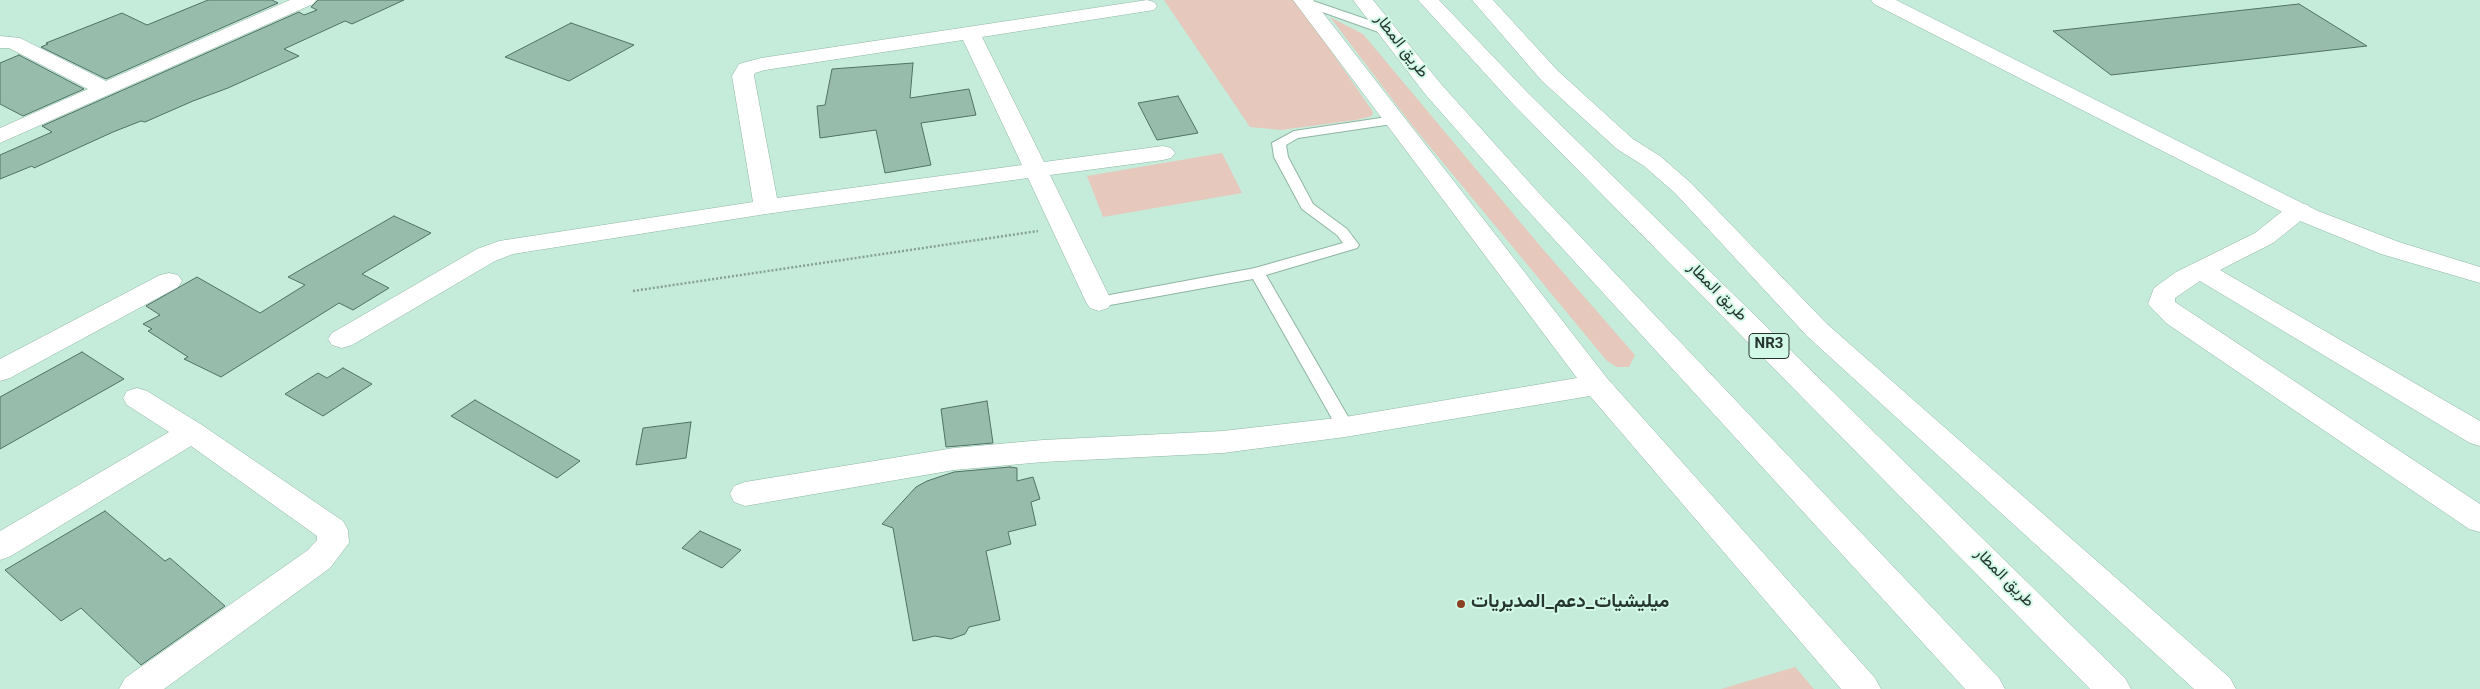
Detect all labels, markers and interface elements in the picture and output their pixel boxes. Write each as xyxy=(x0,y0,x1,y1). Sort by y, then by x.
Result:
street label: طريق المطار xyxy=(1369,11,1431,83)
street label: طريق المطار xyxy=(1682,259,1750,327)
road number: NR3 xyxy=(1749,334,1789,358)
street label: طريق المطار xyxy=(1969,545,2037,613)
place label: ميليشيات_دعم_المديريات xyxy=(1471,593,1669,615)
marker: ميليشيات_دعم_المديريات xyxy=(1455,598,1467,610)

